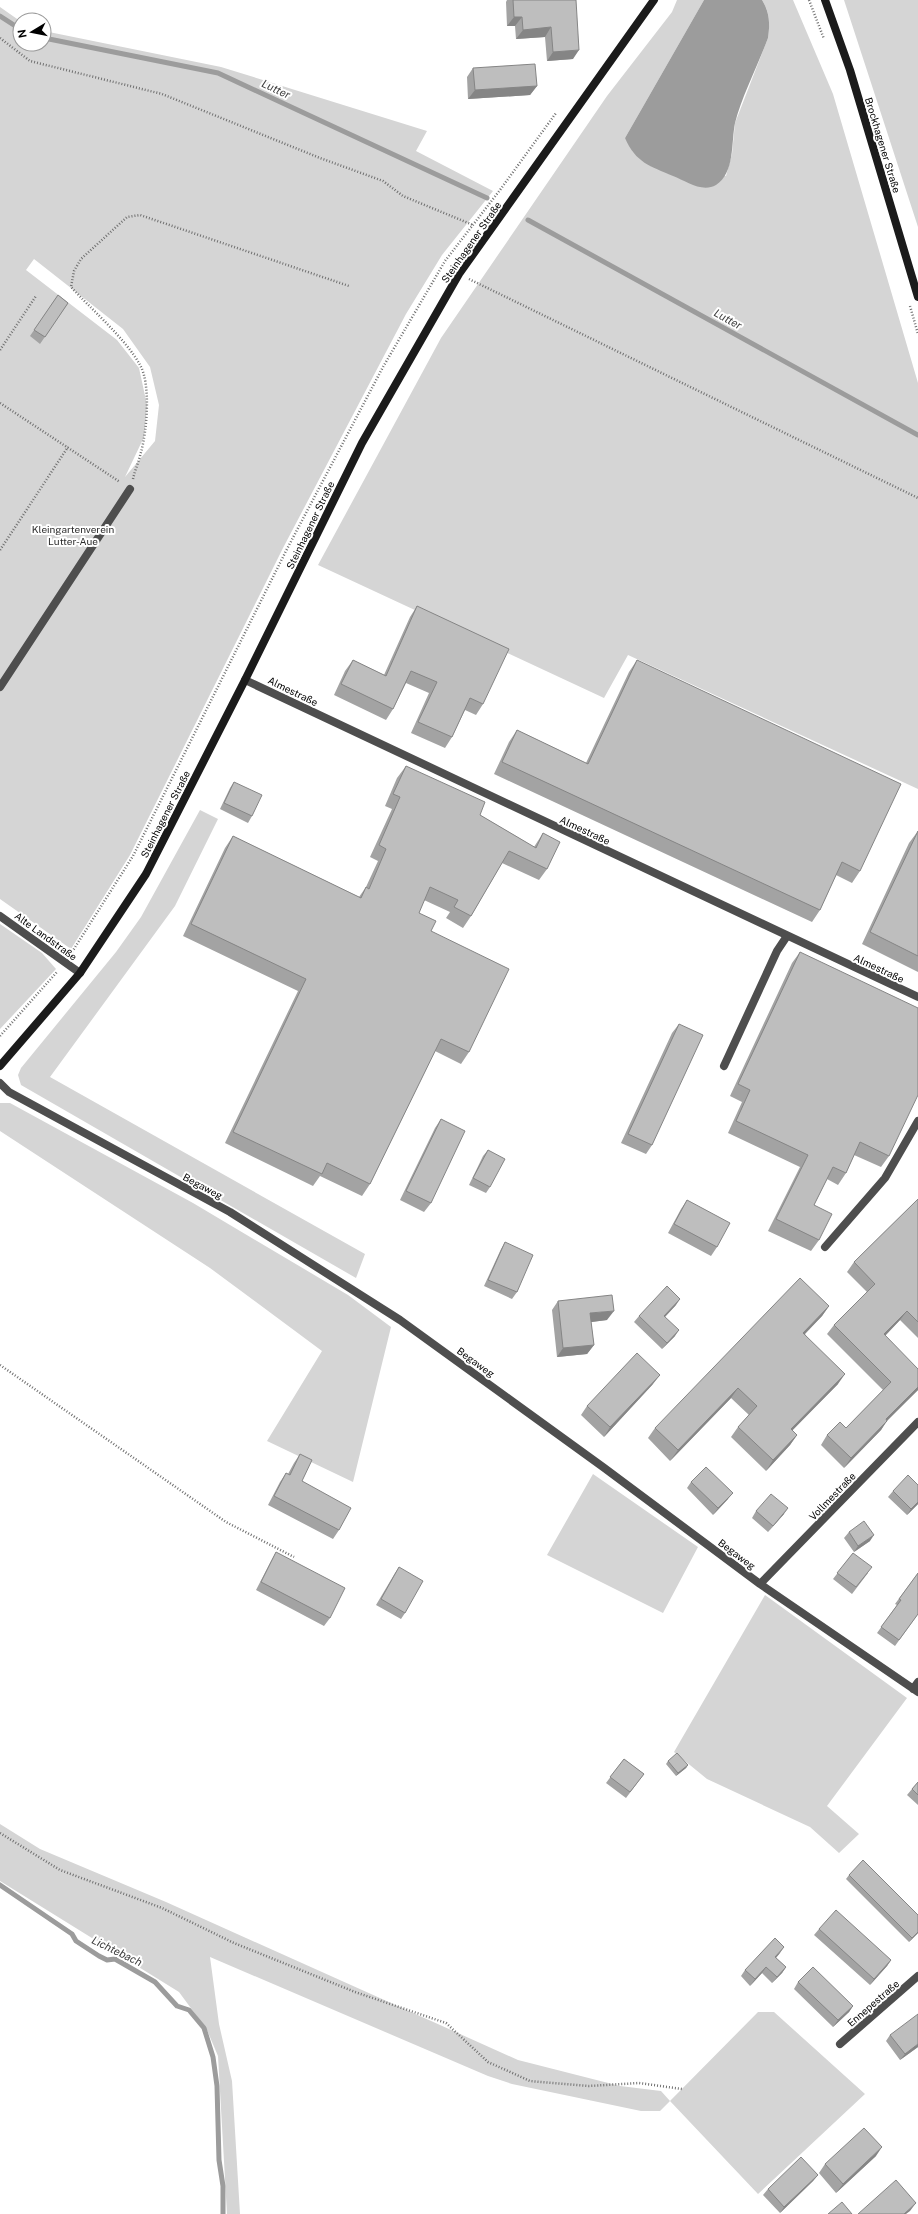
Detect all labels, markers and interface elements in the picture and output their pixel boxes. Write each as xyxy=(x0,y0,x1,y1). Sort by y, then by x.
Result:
north arrow xyxy=(12,12,52,52)
text: N xyxy=(15,28,29,39)
water label: Lutter xyxy=(260,77,293,101)
street label: Brockhagener Straße xyxy=(863,96,903,194)
street label: Steinhagener Straße xyxy=(438,199,504,285)
water label: Lutter xyxy=(712,306,745,332)
street label: Steinhagener Straße xyxy=(284,479,337,571)
park label: Kleingartenverein Lutter-Aue xyxy=(32,523,114,547)
street label: Almestraße xyxy=(266,674,320,708)
street label: Steinhagener Straße xyxy=(138,768,192,860)
street label: Almestraße xyxy=(558,813,612,847)
street label: Alte Landstraße xyxy=(13,909,80,963)
street label: Almestraße xyxy=(852,951,906,985)
street label: Begaweg xyxy=(181,1171,225,1201)
street label: Begaweg xyxy=(455,1344,497,1380)
street label: Vollmestraße xyxy=(806,1469,858,1522)
street label: Begaweg xyxy=(716,1536,758,1572)
water label: Lichtebach xyxy=(90,1934,144,1968)
street label: Ennepestraße xyxy=(845,1977,902,2029)

